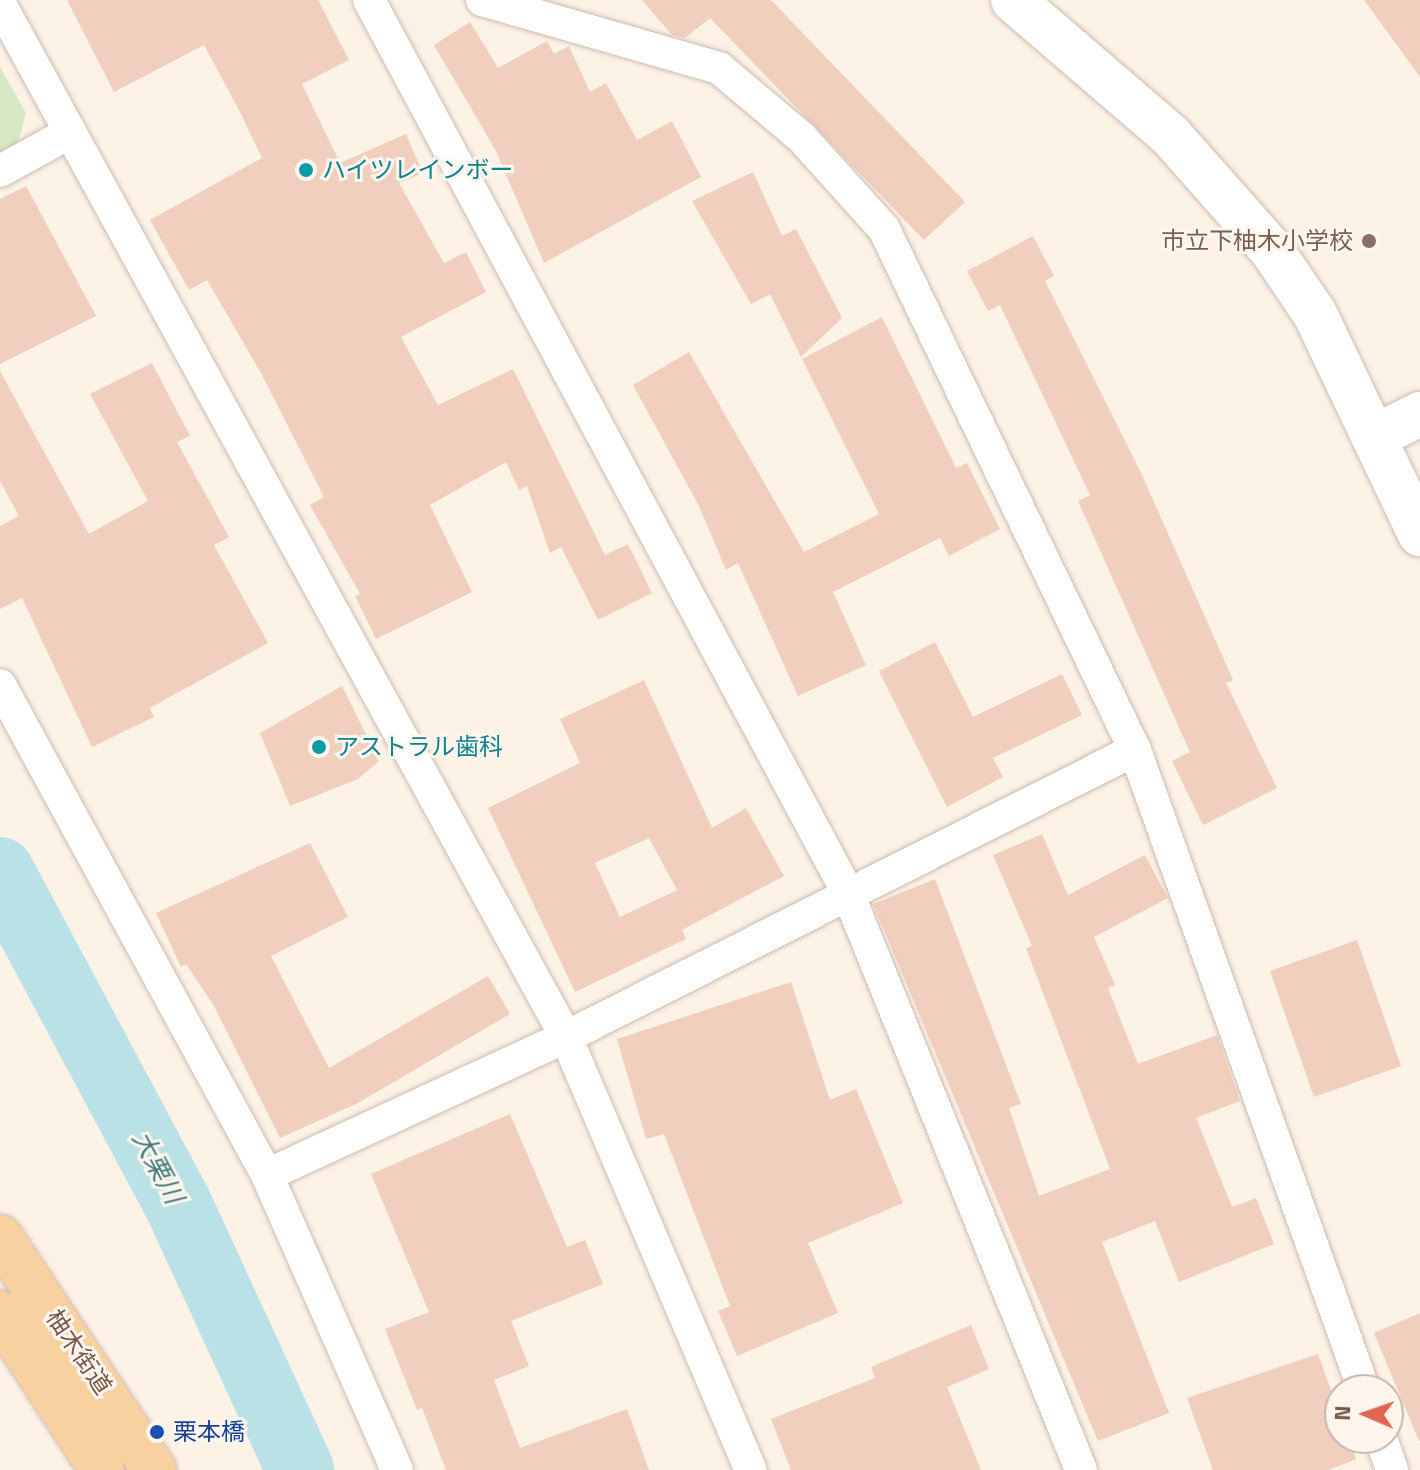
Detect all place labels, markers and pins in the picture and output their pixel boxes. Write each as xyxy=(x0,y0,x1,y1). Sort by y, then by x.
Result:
place label: ハイツレインボー xyxy=(322,156,514,184)
marker: ハイツレインボー xyxy=(297,161,315,179)
place label: 市立下柚木小学校 xyxy=(1161,227,1353,255)
marker: 市立下柚木小学校 xyxy=(1360,232,1378,250)
place label: アストラル歯科 xyxy=(335,733,503,761)
marker: アストラル歯科 xyxy=(310,738,328,756)
place label: 栗本橋 xyxy=(173,1418,245,1446)
marker: 栗本橋 xyxy=(148,1423,166,1441)

